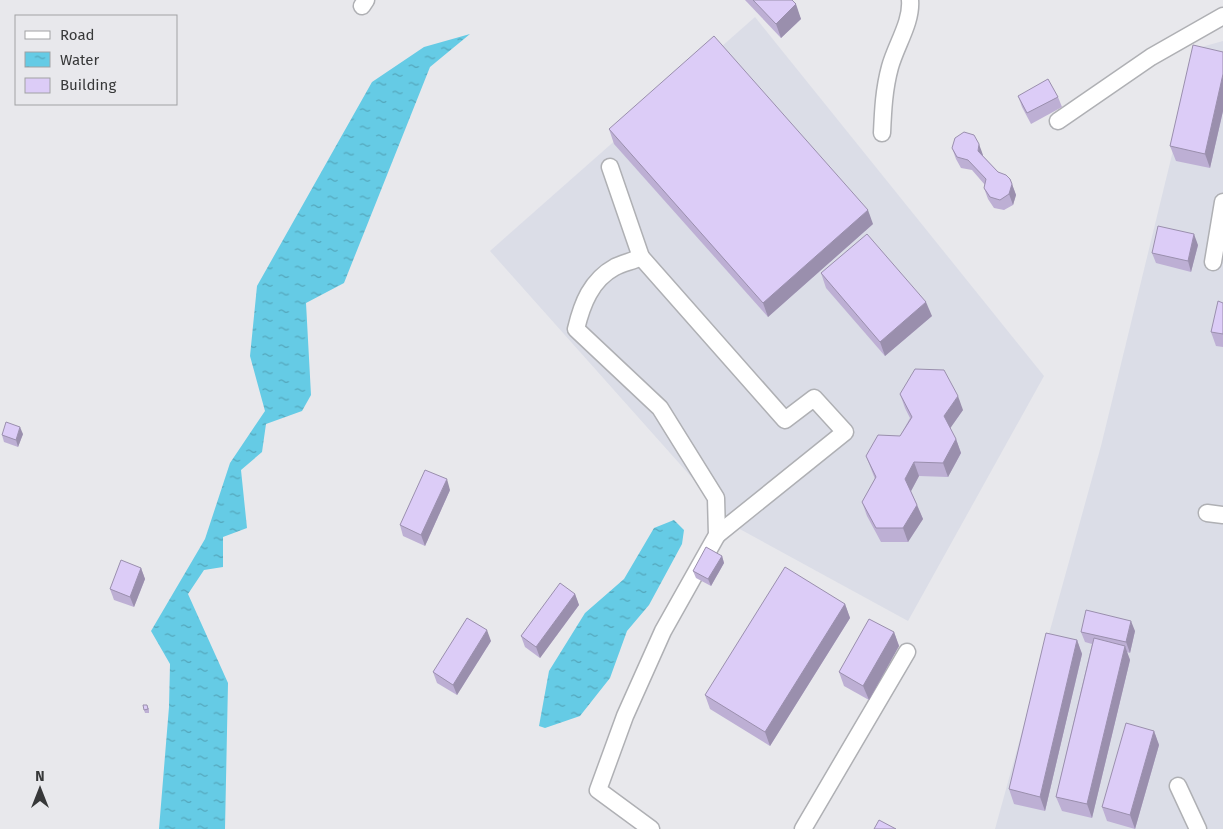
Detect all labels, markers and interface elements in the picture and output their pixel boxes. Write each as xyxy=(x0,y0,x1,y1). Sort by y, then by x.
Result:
legend xyxy=(15,15,178,105)
text: Road xyxy=(60,26,95,44)
text: Water xyxy=(60,51,99,69)
text: Building xyxy=(60,76,116,94)
north arrow xyxy=(15,764,65,814)
text: N xyxy=(35,768,45,785)

